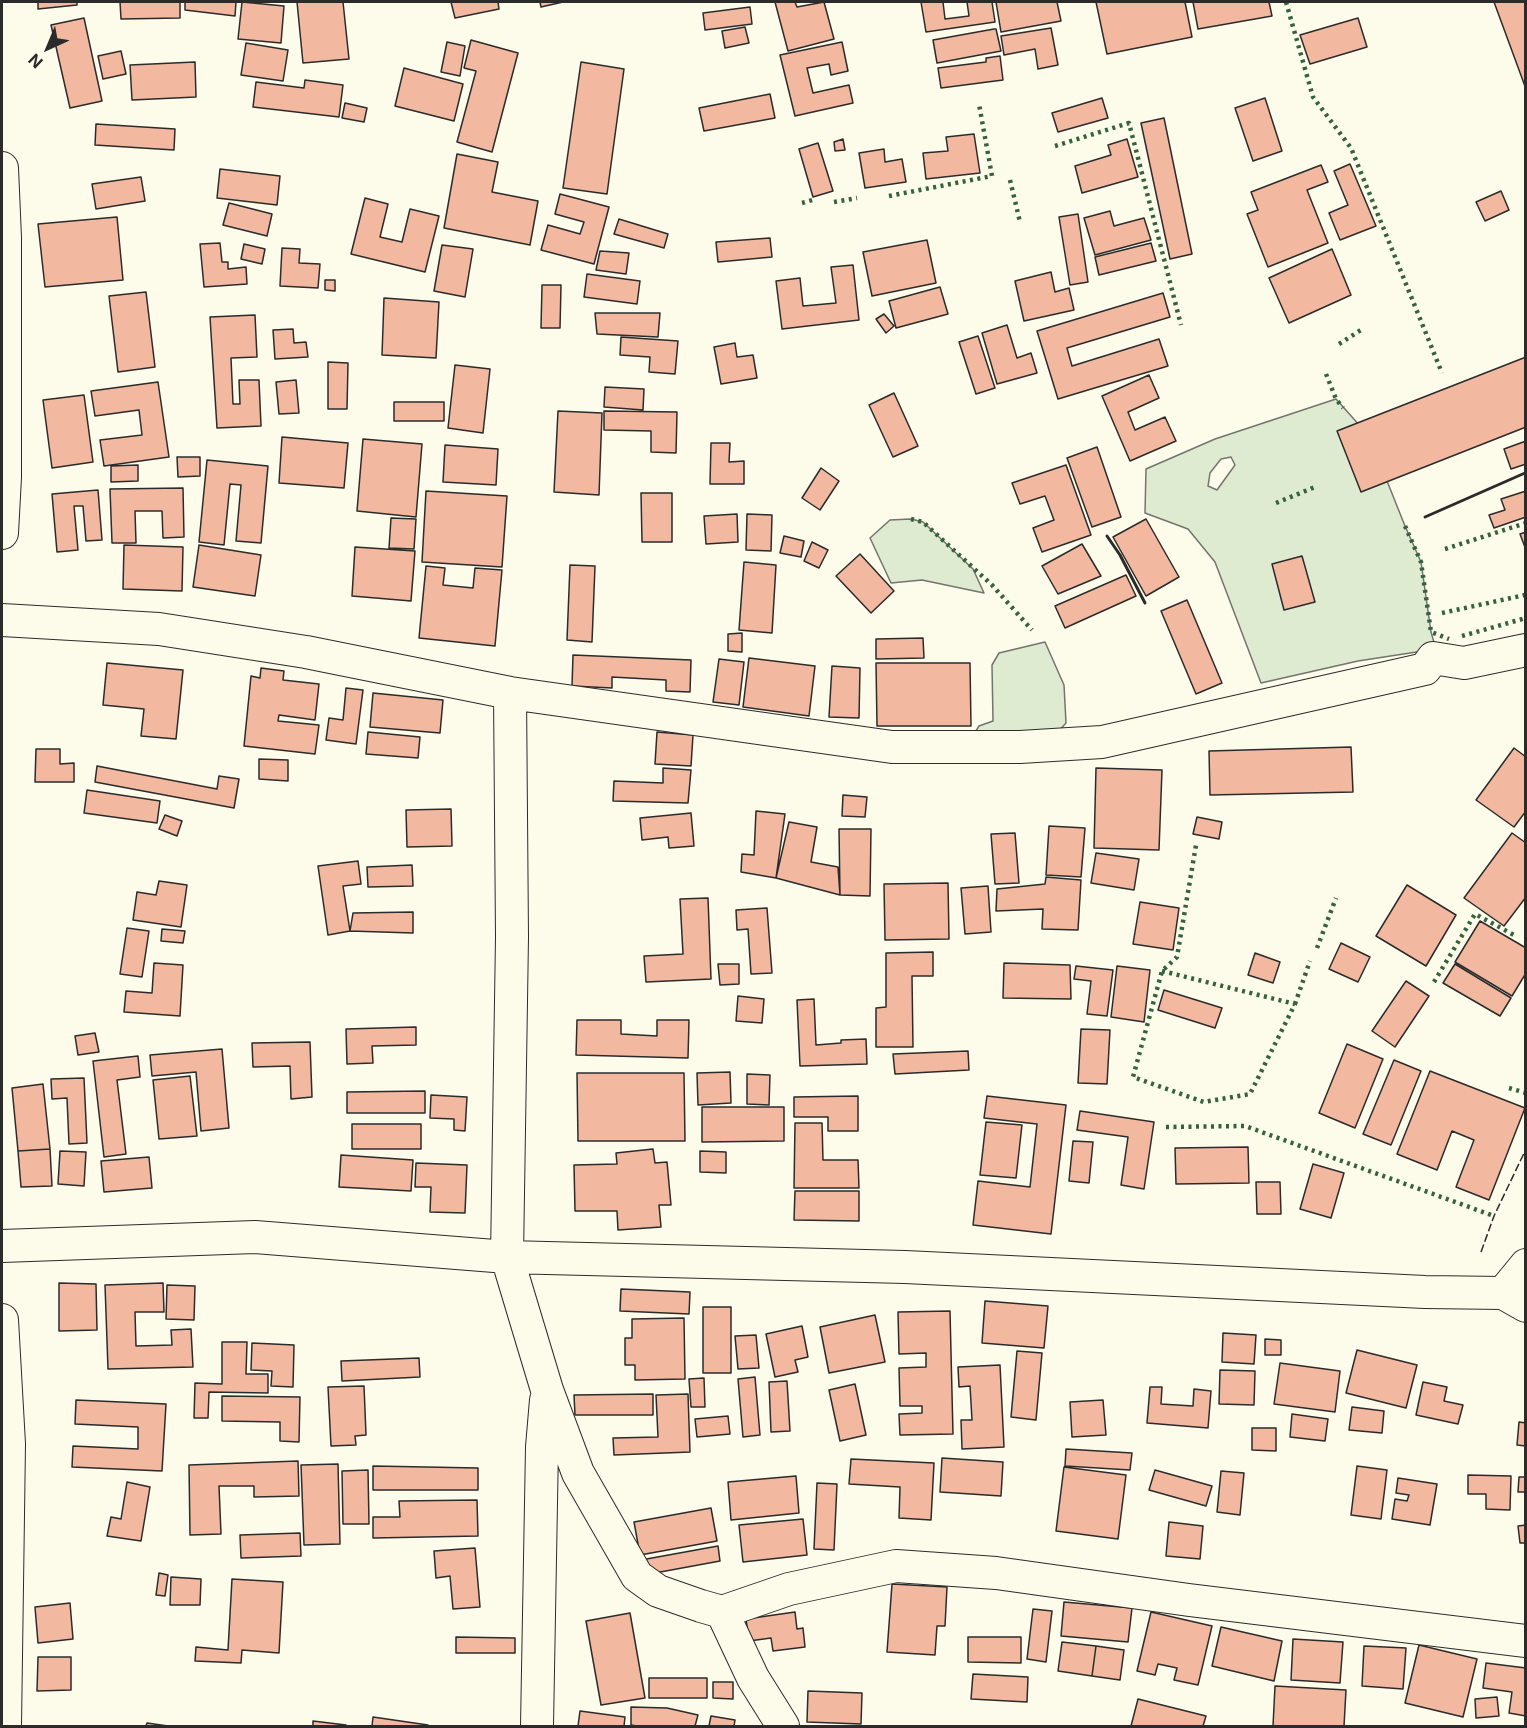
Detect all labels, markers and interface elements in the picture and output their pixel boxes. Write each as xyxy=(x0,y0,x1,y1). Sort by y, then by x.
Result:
north arrow xyxy=(18,18,78,78)
text: N xyxy=(24,50,47,72)

